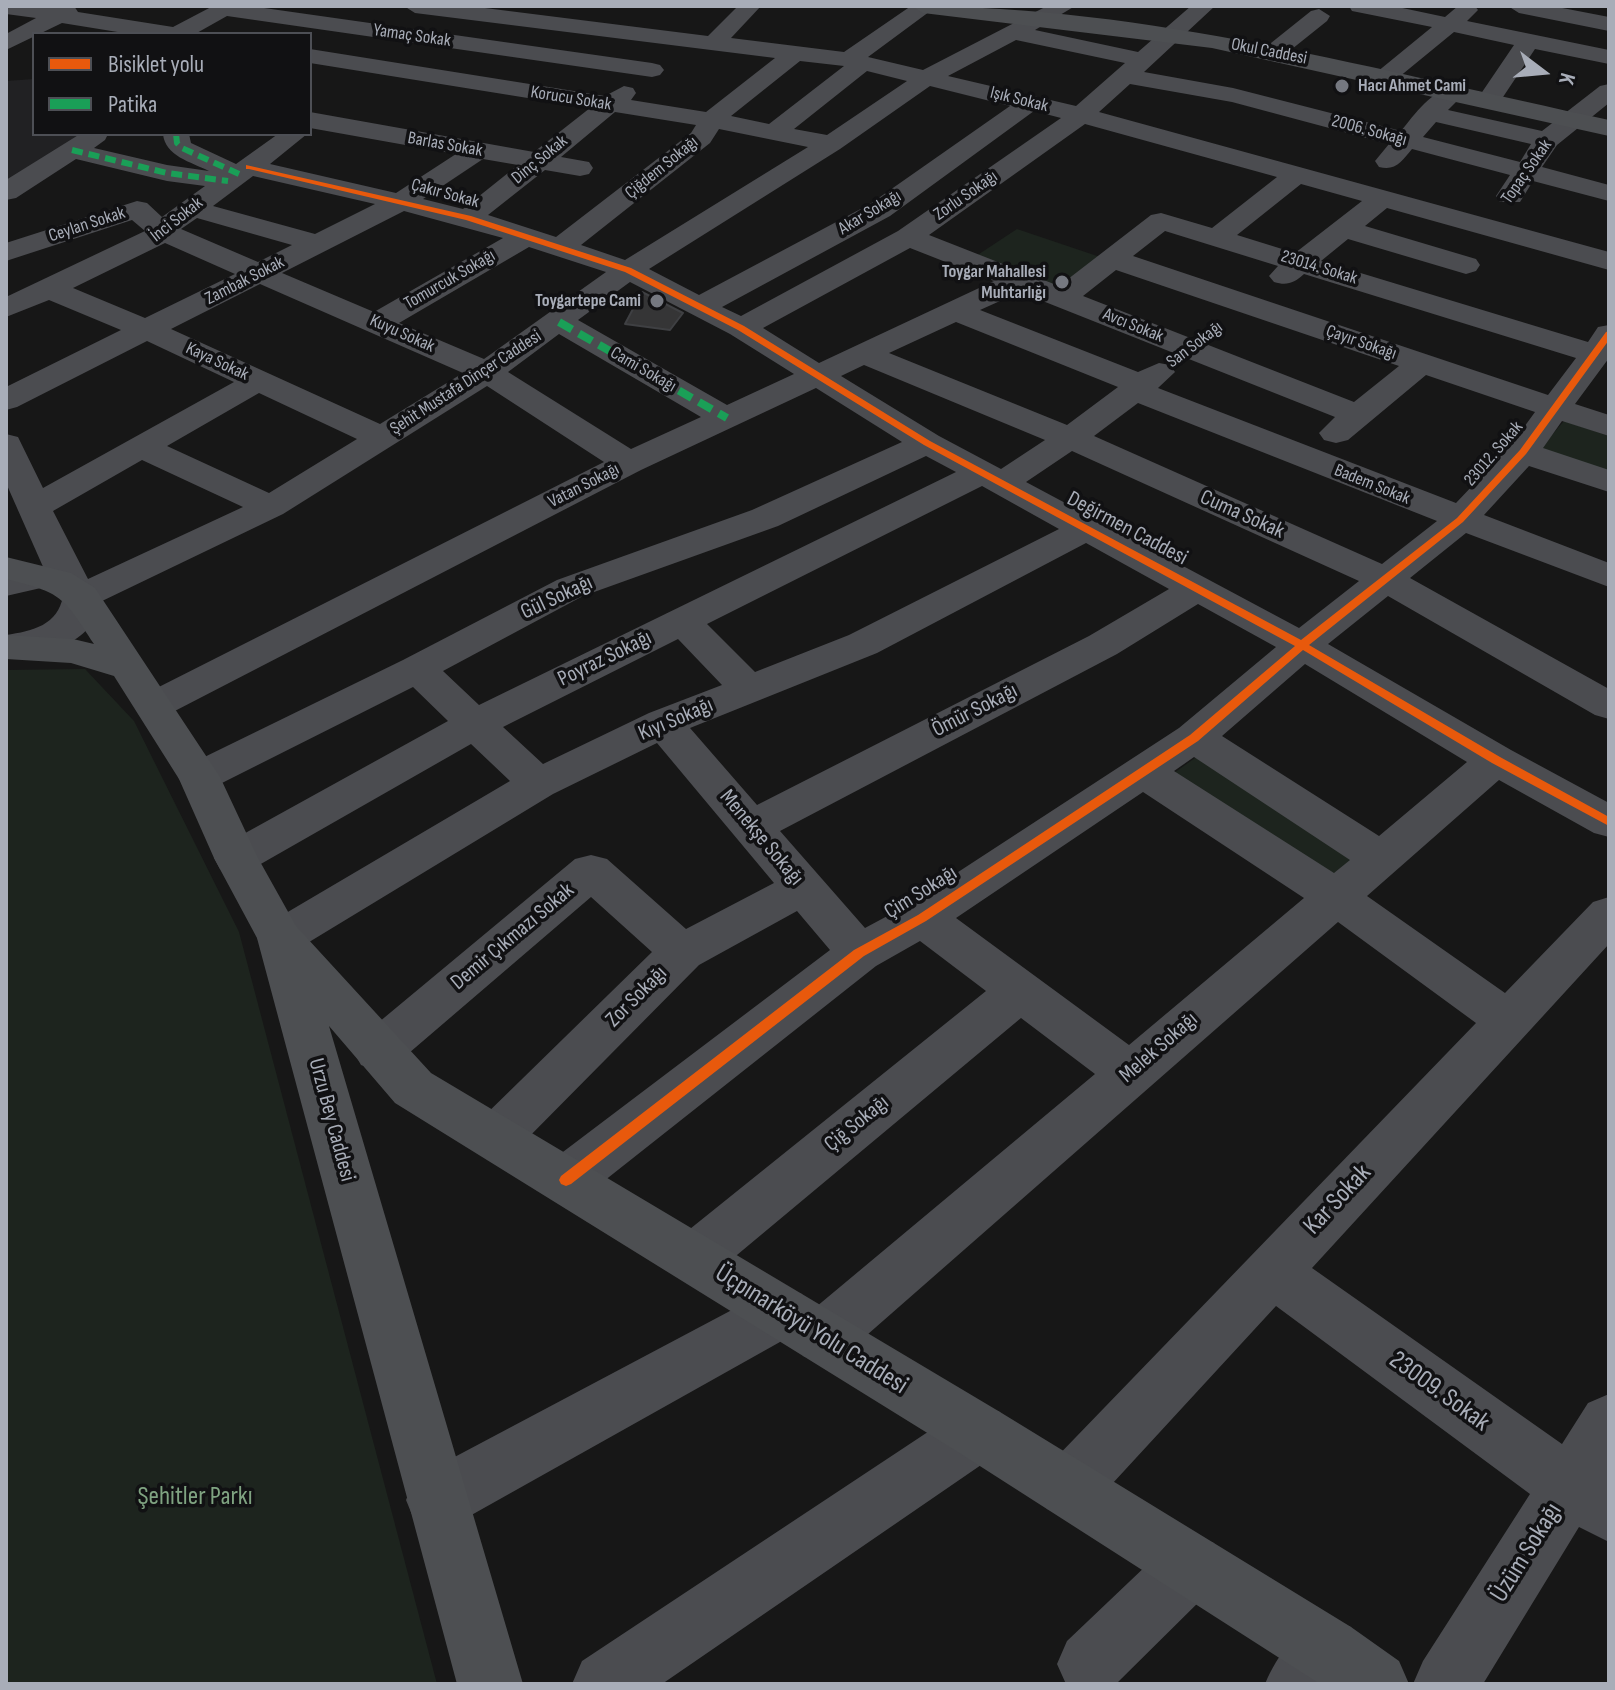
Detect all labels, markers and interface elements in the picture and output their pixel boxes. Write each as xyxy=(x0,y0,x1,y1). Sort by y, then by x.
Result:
street label: Yamaç Sokak xyxy=(372,20,452,52)
legend xyxy=(32,32,312,136)
north arrow xyxy=(1503,32,1583,112)
street label: Okul Caddesi xyxy=(1229,34,1309,70)
text: Bisiklet yolu xyxy=(108,50,204,79)
text: K xyxy=(1552,70,1581,88)
place label: Hacı Ahmet Cami xyxy=(1358,75,1466,97)
marker: Hacı Ahmet Cami xyxy=(1333,77,1351,95)
street label: Korucu Sokak xyxy=(529,82,613,116)
street label: Işık Sokak xyxy=(988,82,1050,118)
text: Patika xyxy=(108,90,157,119)
street label: 2006. Sokağı xyxy=(1329,111,1409,151)
street label: Barlas Sokak xyxy=(406,128,484,162)
street label: Dinç Sokak xyxy=(508,131,572,189)
street label: Çiğdem Sokağı xyxy=(621,132,703,204)
street label: Topaç Sokak xyxy=(1497,136,1557,208)
street label: Zorlu Sokağı xyxy=(930,166,1002,226)
street label: Çakır Sokak xyxy=(409,175,481,213)
street label: Akar Sokağı xyxy=(835,186,905,240)
street label: İnci Sokak xyxy=(146,193,208,247)
street label: Ceylan Sokak xyxy=(46,202,128,248)
street label: Tomurcuk Sokağı xyxy=(401,245,499,315)
street label: 23014. Sokak xyxy=(1278,246,1360,290)
street label: Zambak Sokak xyxy=(202,252,288,310)
place label: Toygar Mahallesi Muhtarlığı xyxy=(942,261,1046,304)
marker: Toygar Mahallesi Muhtarlığı xyxy=(1053,273,1071,291)
place label: Toygartepe Cami xyxy=(535,290,641,312)
marker: Toygartepe Cami xyxy=(648,292,666,310)
street label: Avcı Sokak xyxy=(1100,304,1166,348)
street label: Kuyu Sokak xyxy=(366,310,438,358)
street label: San Sokağı xyxy=(1163,317,1227,373)
street label: Çayır Sokağı xyxy=(1323,321,1399,365)
street label: Şehit Mustafa Dinçer Caddesi xyxy=(386,326,546,440)
street label: Kaya Sokak xyxy=(182,338,252,386)
street label: Cami Sokağı xyxy=(606,342,680,398)
street label: 23012. Sokak xyxy=(1460,417,1528,491)
street label: Vatan Sokağı xyxy=(545,459,623,513)
street label: Badem Sokak xyxy=(1331,460,1413,510)
street label: Cuma Sokak xyxy=(1196,485,1288,545)
street label: Değirmen Caddesi xyxy=(1062,486,1192,572)
street label: Gül Sokağı xyxy=(517,570,597,626)
street label: Poyraz Sokağı xyxy=(554,625,656,693)
street label: Ömür Sokağı xyxy=(928,678,1022,744)
street label: Kıyı Sokağı xyxy=(635,693,717,747)
street label: Menekşe Sokağı xyxy=(713,785,809,891)
street label: Çim Sokağı xyxy=(880,860,962,926)
street label: Demir Çıkmazı Sokak xyxy=(446,878,580,996)
street label: Zor Sokağı xyxy=(601,961,673,1033)
street label: Melek Sokağı xyxy=(1114,1007,1204,1089)
street label: Urzu Bey Caddesi xyxy=(302,1056,360,1184)
street label: Çiğ Sokağı xyxy=(819,1090,895,1158)
street label: Kar Sokak xyxy=(1298,1158,1378,1242)
street label: Üçpınarköyü Yolu Caddesi xyxy=(709,1258,913,1402)
street label: 23009. Sokak xyxy=(1383,1345,1495,1439)
park label: Şehitler Parkı xyxy=(137,1481,253,1513)
street label: Üzüm Sokağı xyxy=(1484,1498,1570,1608)

